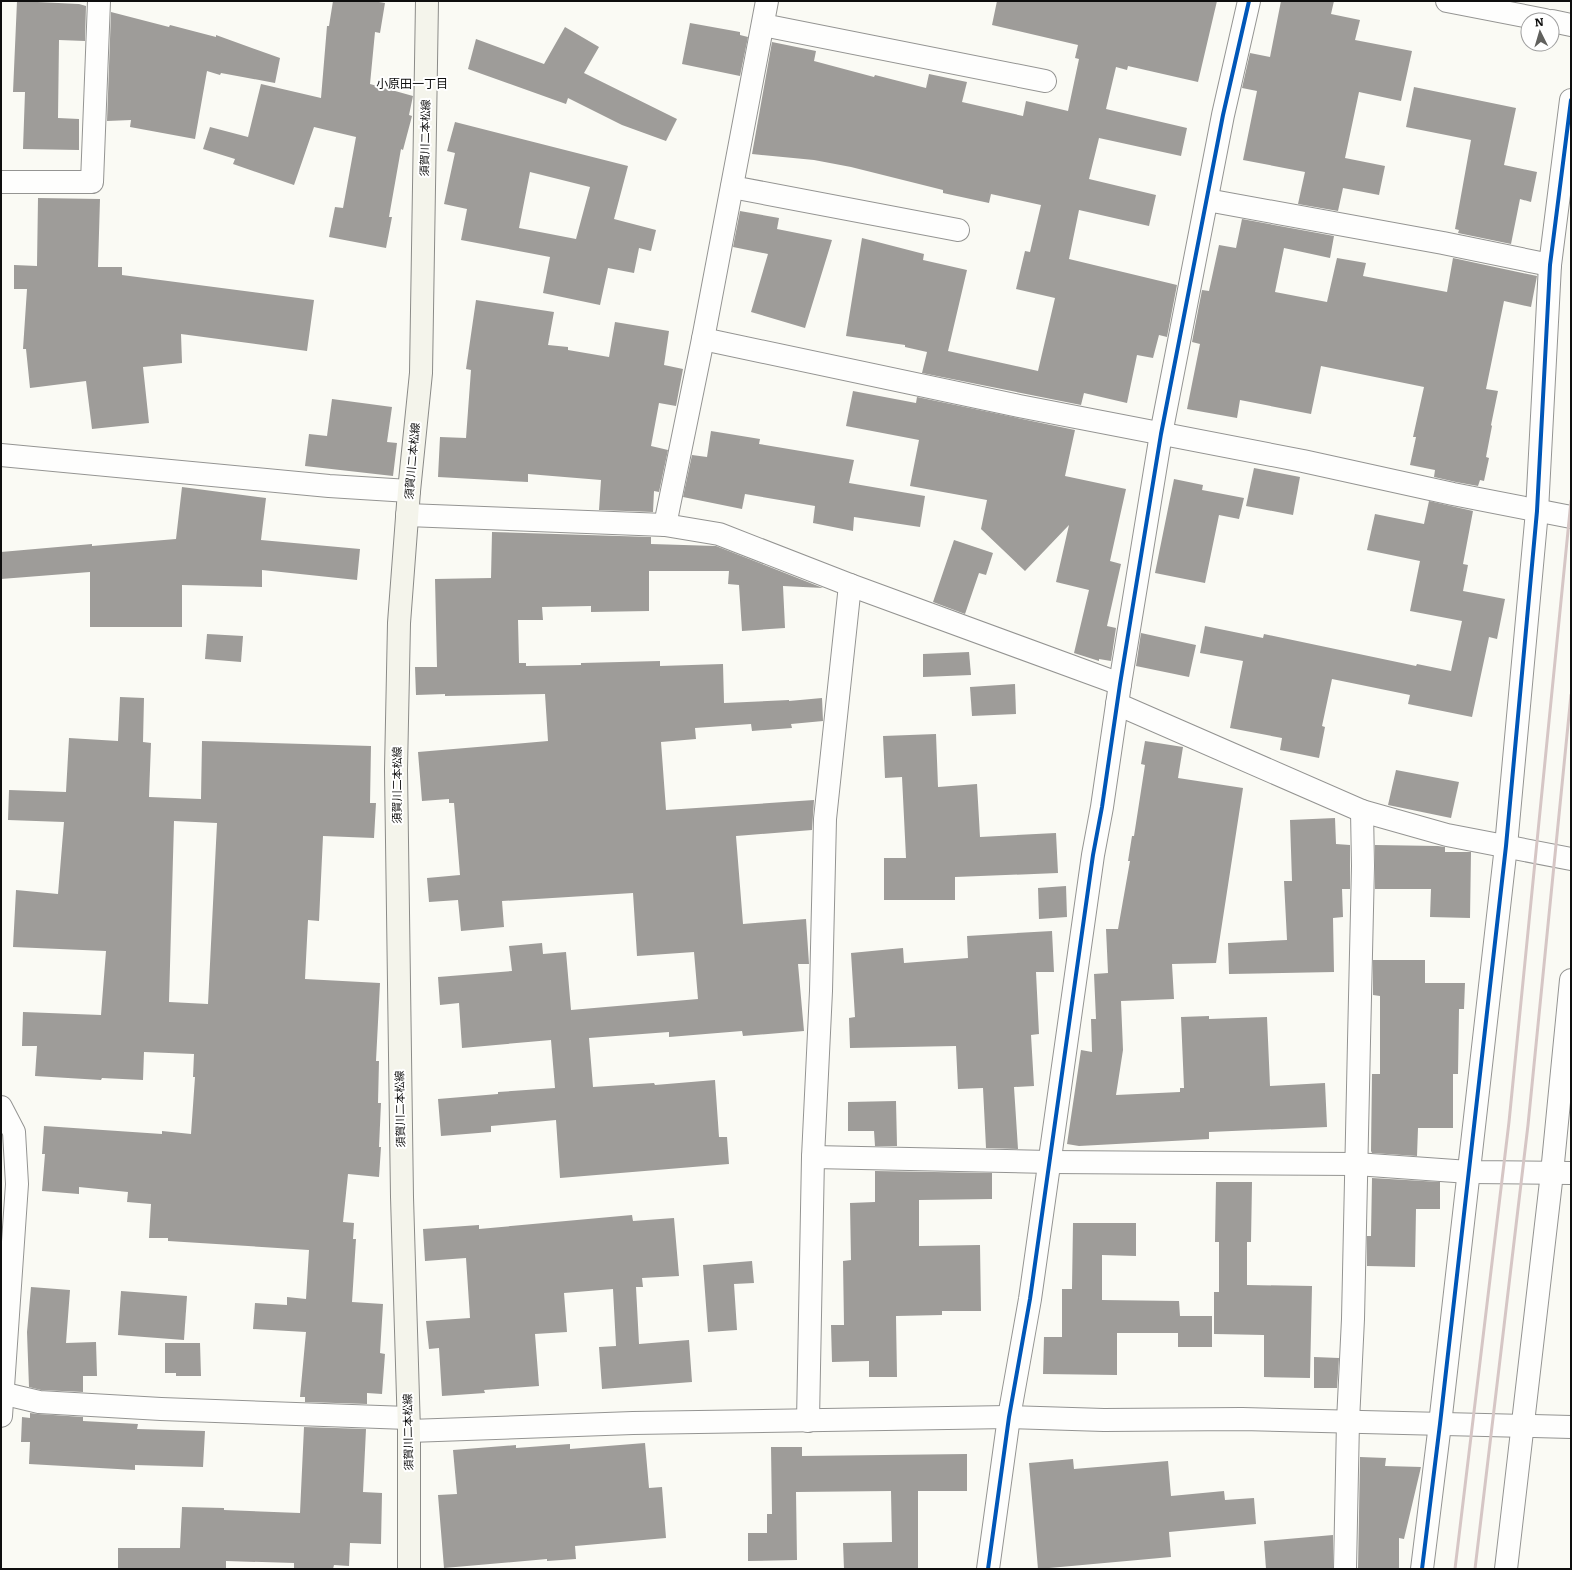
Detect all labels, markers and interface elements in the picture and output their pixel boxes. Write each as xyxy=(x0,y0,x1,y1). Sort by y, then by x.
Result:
north arrow xyxy=(1520,12,1560,52)
text: N xyxy=(1534,13,1544,29)
district label: 小原田一丁目 xyxy=(376,74,448,92)
street label: 須賀川二本松線 xyxy=(415,99,433,177)
street label: 須賀川二本松線 xyxy=(400,422,422,500)
street label: 須賀川二本松線 xyxy=(388,747,404,824)
street label: 須賀川二本松線 xyxy=(390,1070,408,1148)
street label: 須賀川二本松線 xyxy=(398,1393,416,1471)

